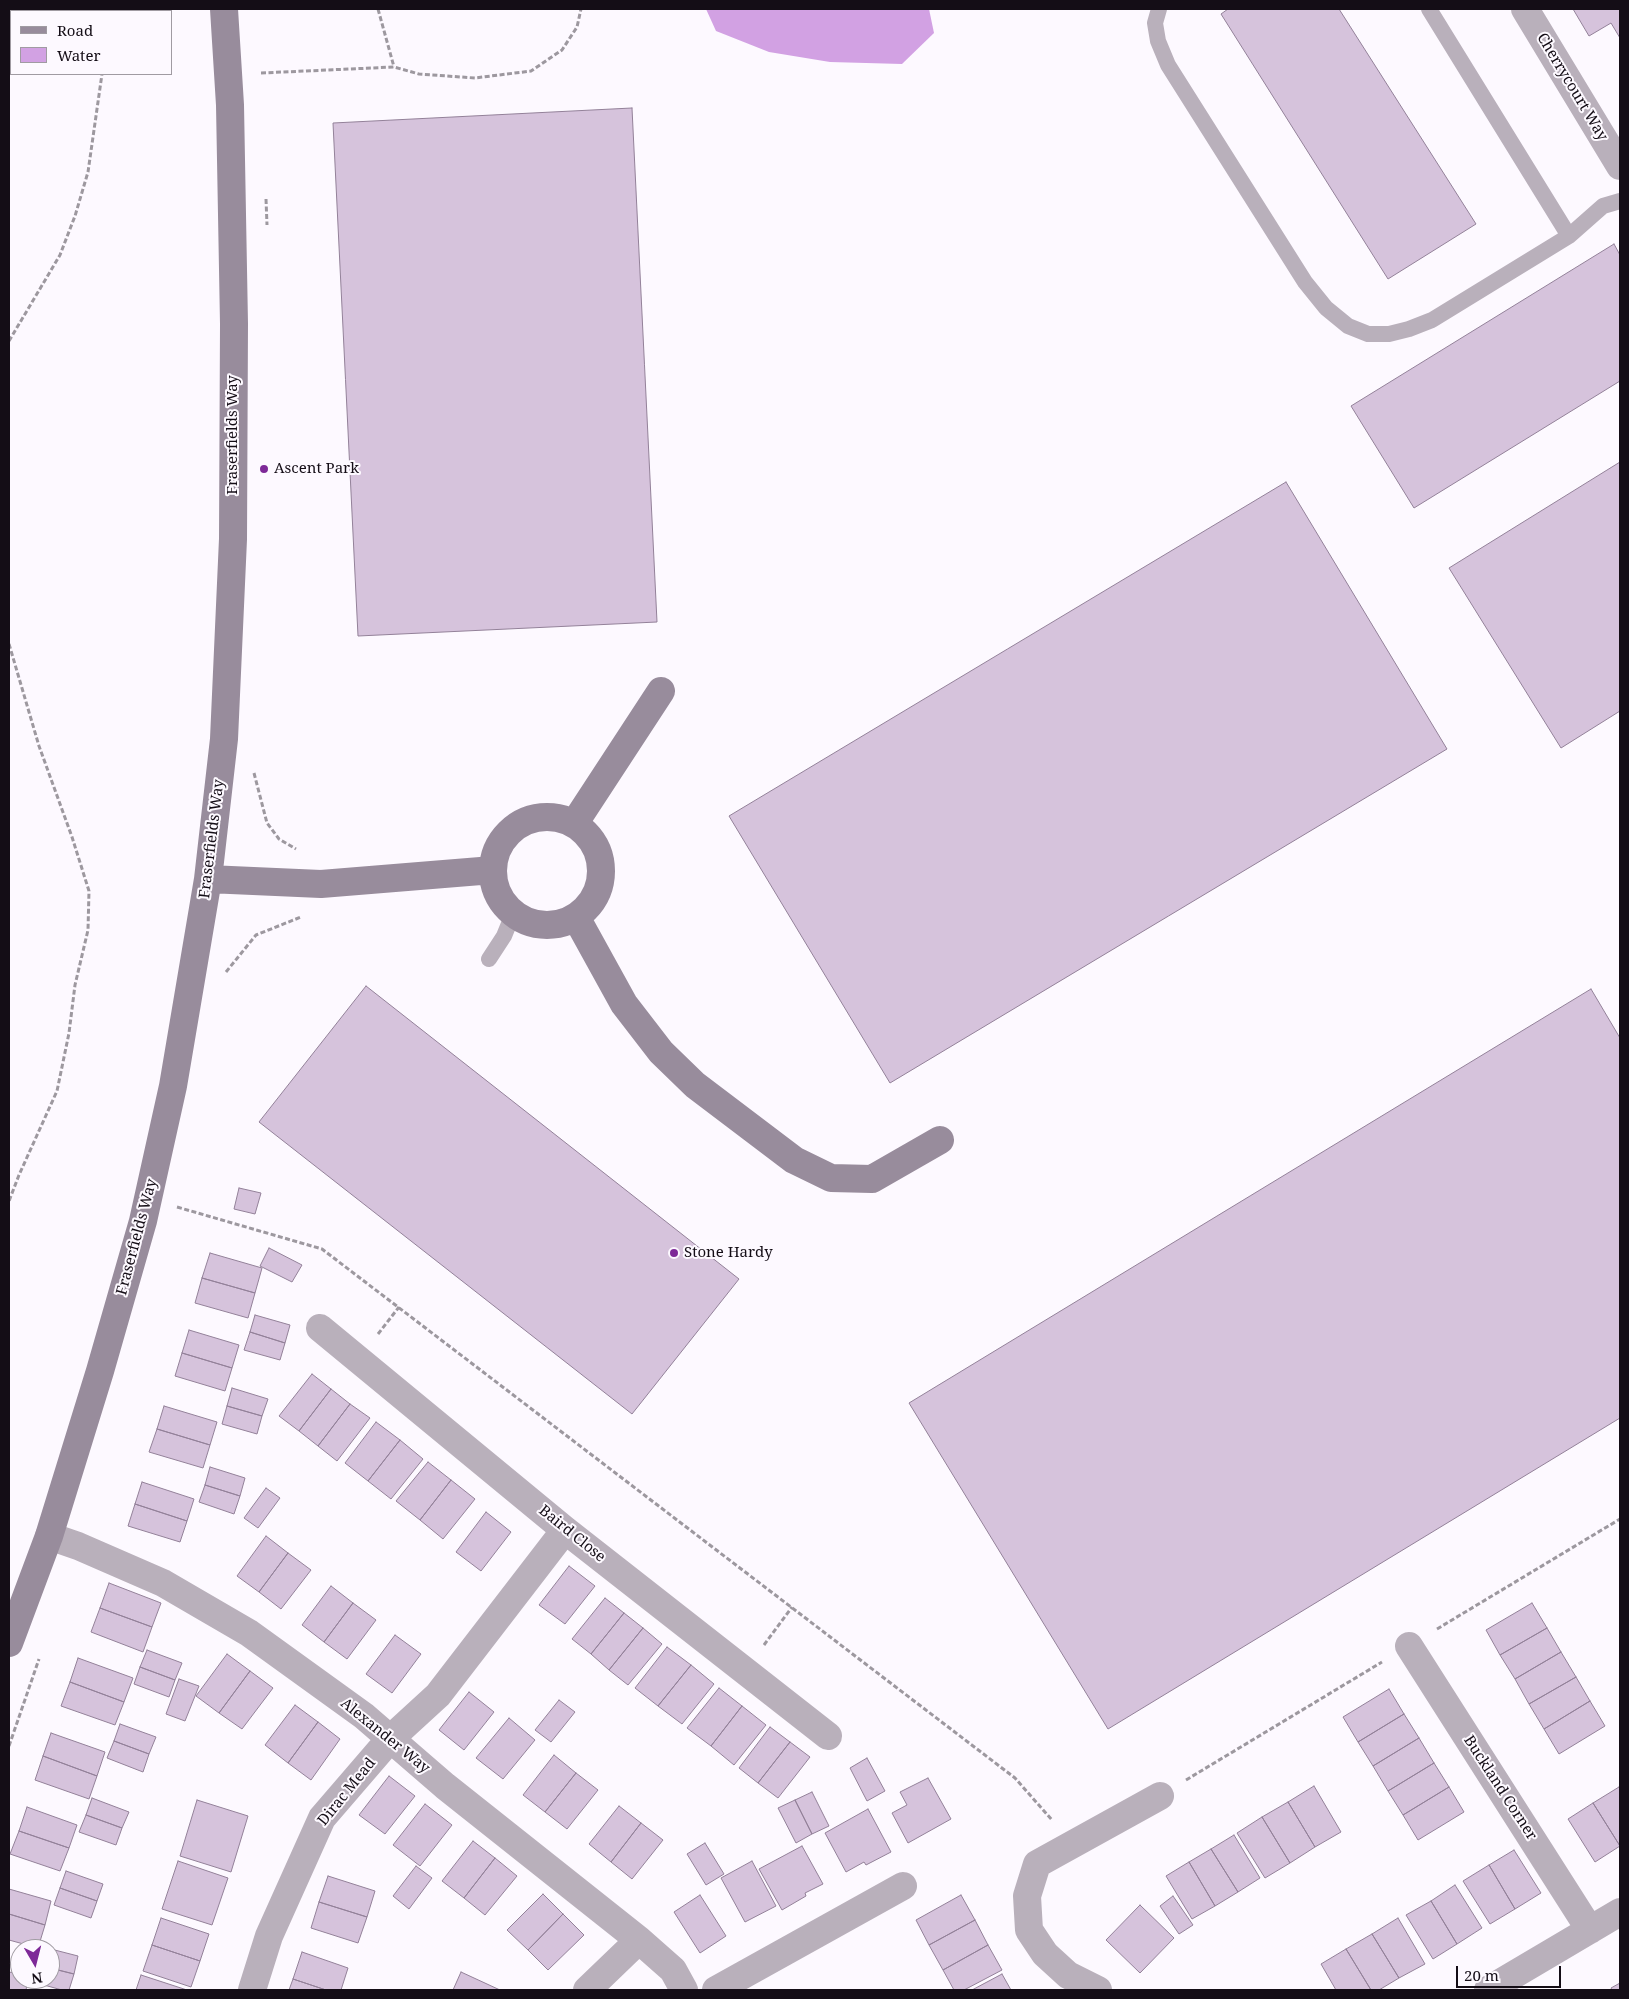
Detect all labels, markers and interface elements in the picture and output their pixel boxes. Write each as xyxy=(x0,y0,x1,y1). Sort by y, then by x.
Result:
legend xyxy=(10,10,172,75)
text: Road xyxy=(57,20,93,40)
street label: Cherrycourt Way xyxy=(1533,30,1611,144)
text: Water xyxy=(57,45,100,65)
street label: Fraserfields Way xyxy=(224,375,242,495)
place label: Ascent Park xyxy=(274,460,359,478)
marker: Ascent Park xyxy=(258,463,270,475)
street label: Fraserfields Way xyxy=(196,779,228,899)
street label: Fraserfields Way xyxy=(113,1177,161,1297)
place label: Stone Hardy xyxy=(684,1244,773,1262)
marker: Stone Hardy xyxy=(668,1247,680,1259)
street label: Baird Close xyxy=(535,1502,609,1566)
street label: Alexander Way xyxy=(337,1695,433,1777)
street label: Buckland Corner xyxy=(1459,1732,1541,1844)
street label: Dirac Mead xyxy=(314,1754,380,1830)
north arrow xyxy=(10,1939,60,1989)
scale bar xyxy=(1459,1956,1564,1988)
text: 20 m xyxy=(1464,1965,1499,1985)
text: N xyxy=(30,1968,44,1989)

